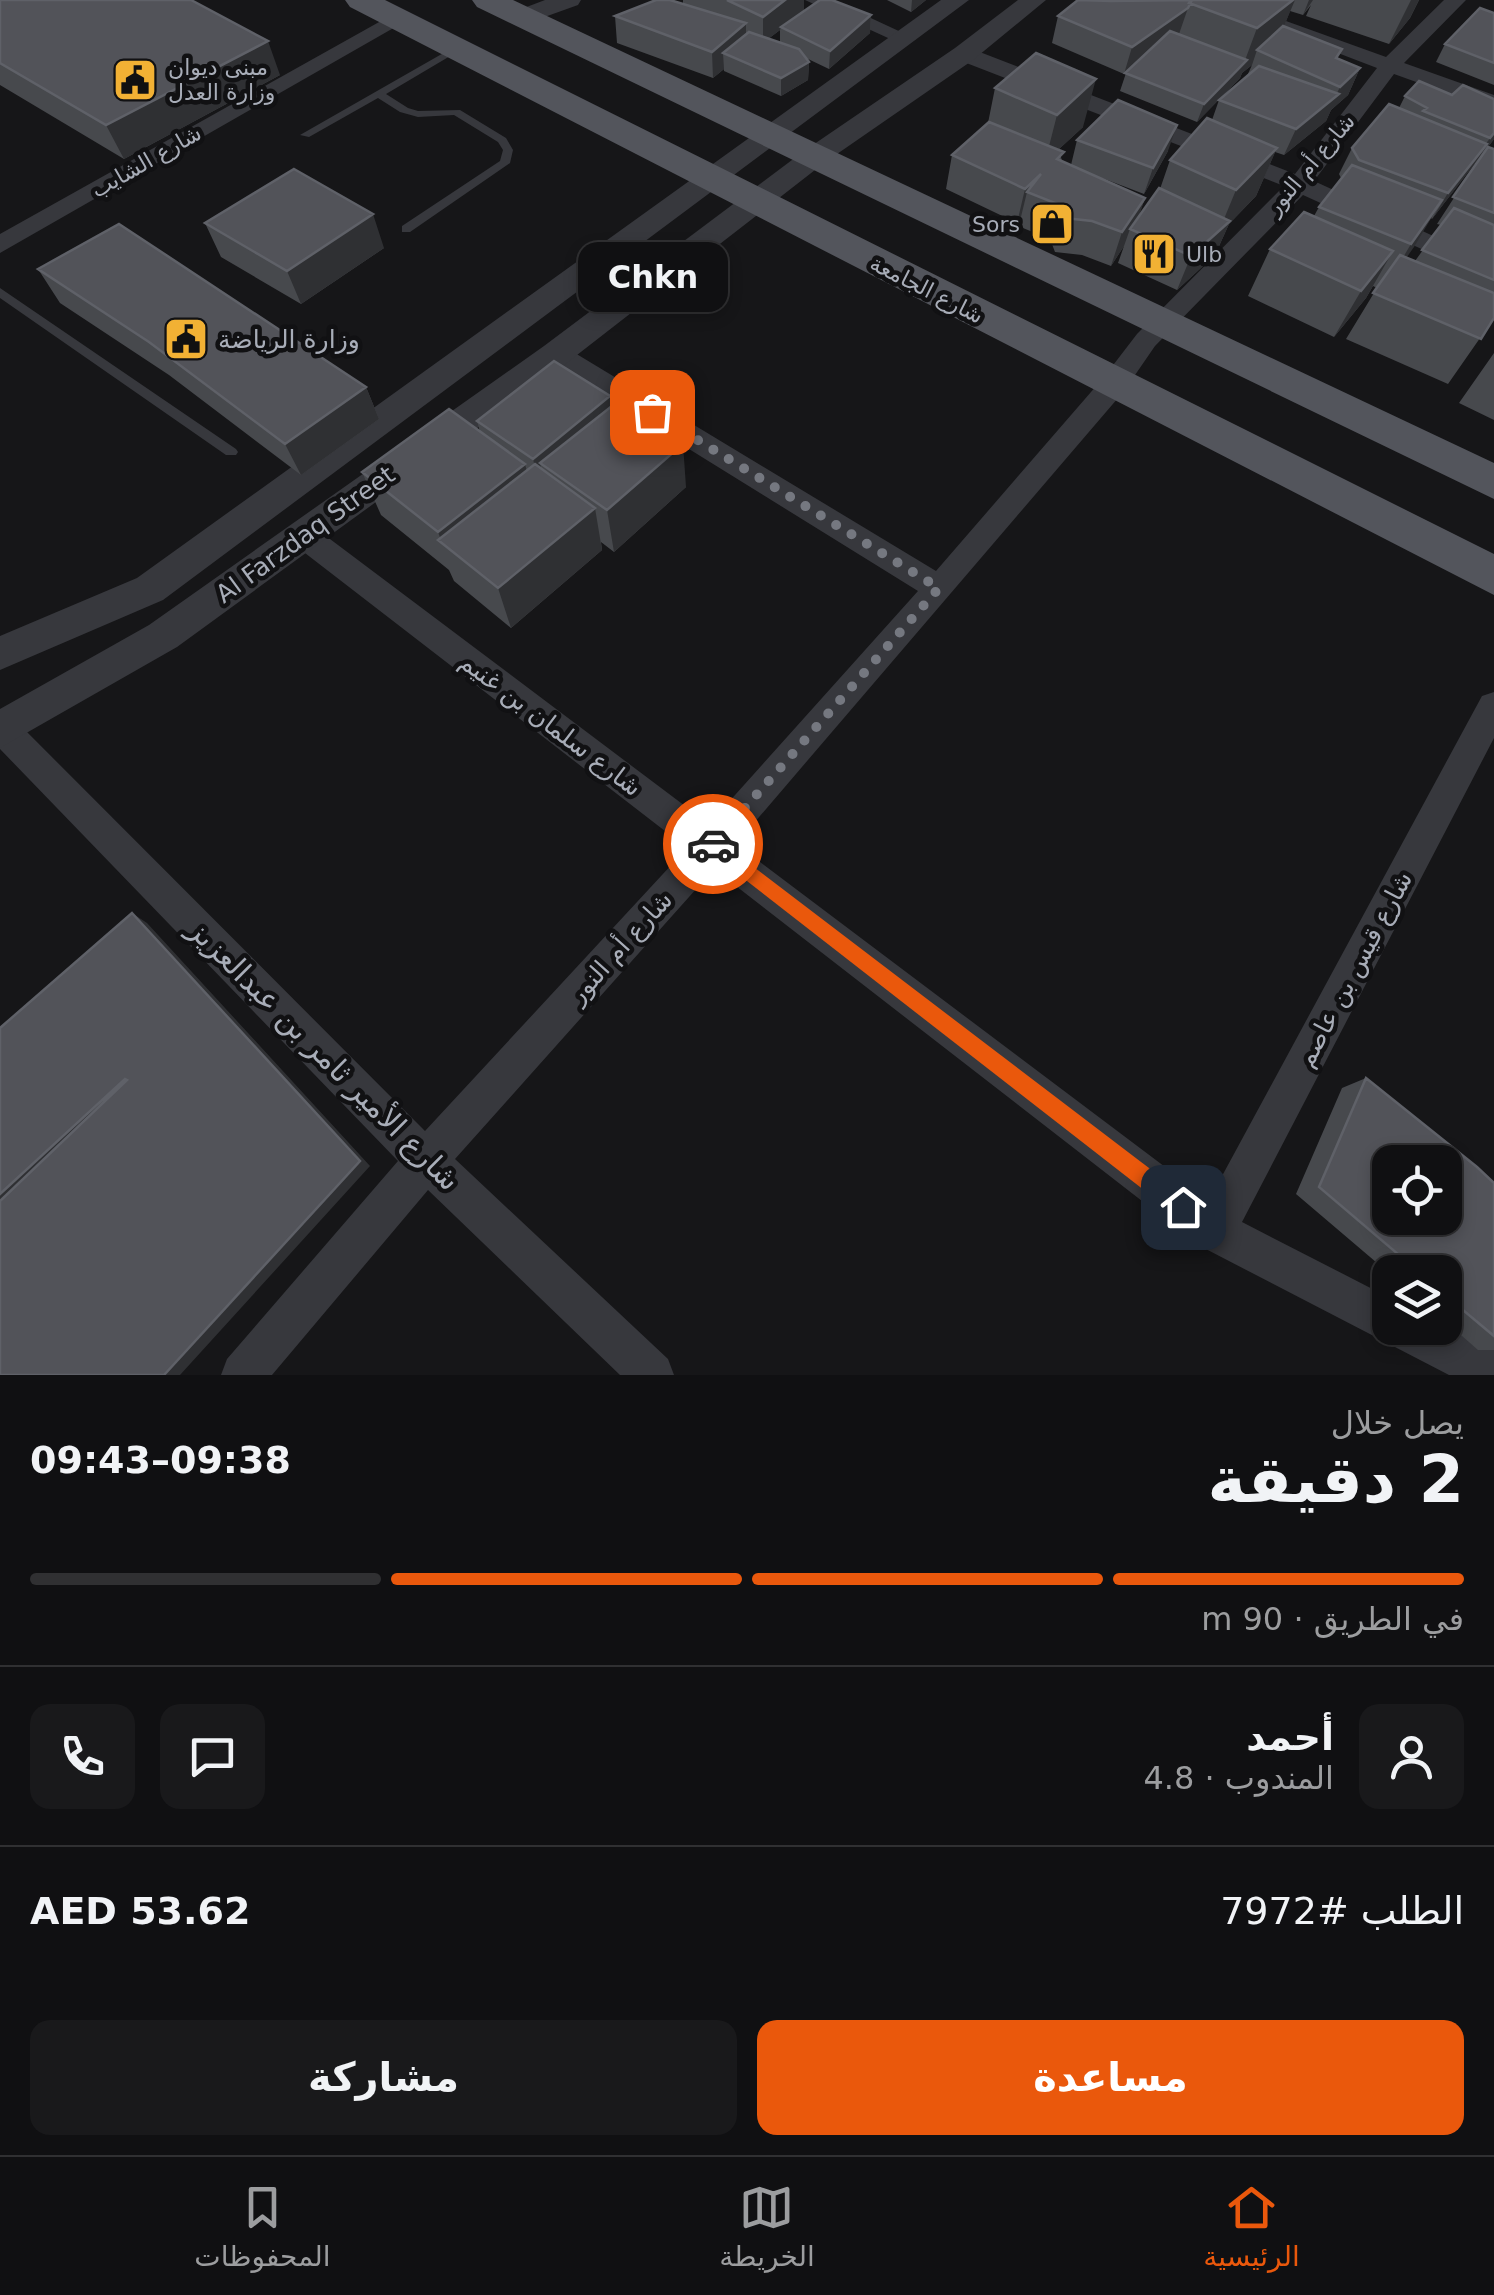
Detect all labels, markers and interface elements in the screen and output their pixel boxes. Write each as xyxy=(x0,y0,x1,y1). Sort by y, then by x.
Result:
place label: مبنى ديوان وزارة العدل xyxy=(168,55,275,105)
public building icon: مبنى ديوان وزارة العدل xyxy=(112,57,158,103)
street label: شارع أم النور xyxy=(1259,107,1360,221)
street label: شارع الشايب xyxy=(87,120,206,203)
shop icon: Sors xyxy=(1029,201,1075,247)
place label: Sors xyxy=(972,212,1020,237)
restaurant icon: Ulb xyxy=(1131,231,1177,277)
callout: Chkn xyxy=(577,242,727,312)
place label: Ulb xyxy=(1186,242,1222,267)
street label: شارع الجامعة xyxy=(866,250,988,329)
text: Chkn xyxy=(608,258,698,296)
public building icon: وزارة الرياضة xyxy=(163,316,209,362)
place label: وزارة الرياضة xyxy=(218,325,360,355)
pin xyxy=(610,370,695,455)
icon: bag xyxy=(625,385,680,440)
street label: Al Farzdaq Street xyxy=(210,460,400,609)
street label: شارع سلمان بن غنيم xyxy=(454,647,647,803)
courier xyxy=(663,794,763,894)
icon: car xyxy=(686,817,741,872)
street label: شارع قيس بن عاصم xyxy=(1291,867,1419,1072)
street label: شارع أم النور xyxy=(559,883,678,1011)
street label: شارع الأمير ثامر بن عبدالعزيز xyxy=(180,909,469,1198)
map controls xyxy=(1372,1145,1462,1345)
button: locate xyxy=(1372,1145,1462,1235)
pin xyxy=(1141,1165,1226,1250)
icon: home xyxy=(1156,1180,1211,1235)
button: layers xyxy=(1372,1255,1462,1345)
text: يصل خلال xyxy=(1331,1404,1464,1442)
text: 09:38–09:43 xyxy=(30,1438,291,1482)
text: 2 دقيقة xyxy=(1207,1442,1464,1517)
text: في الطريق · 90 m xyxy=(1201,1600,1464,1638)
button: phone xyxy=(30,1704,135,1809)
button: chat xyxy=(160,1704,265,1809)
button: person xyxy=(1359,1704,1464,1809)
text: أحمد xyxy=(1246,1715,1334,1759)
text: المندوب · 4.8 xyxy=(1143,1759,1334,1797)
text: AED 53.62 xyxy=(30,1889,250,1933)
text: الطلب #7972 xyxy=(1220,1889,1464,1933)
button: مشاركة xyxy=(30,2020,737,2135)
button: مساعدة xyxy=(757,2020,1464,2135)
tab: المحفوظات xyxy=(194,2180,331,2273)
tab: الخريطة xyxy=(719,2180,815,2273)
tab: الرئيسية xyxy=(1203,2180,1300,2273)

